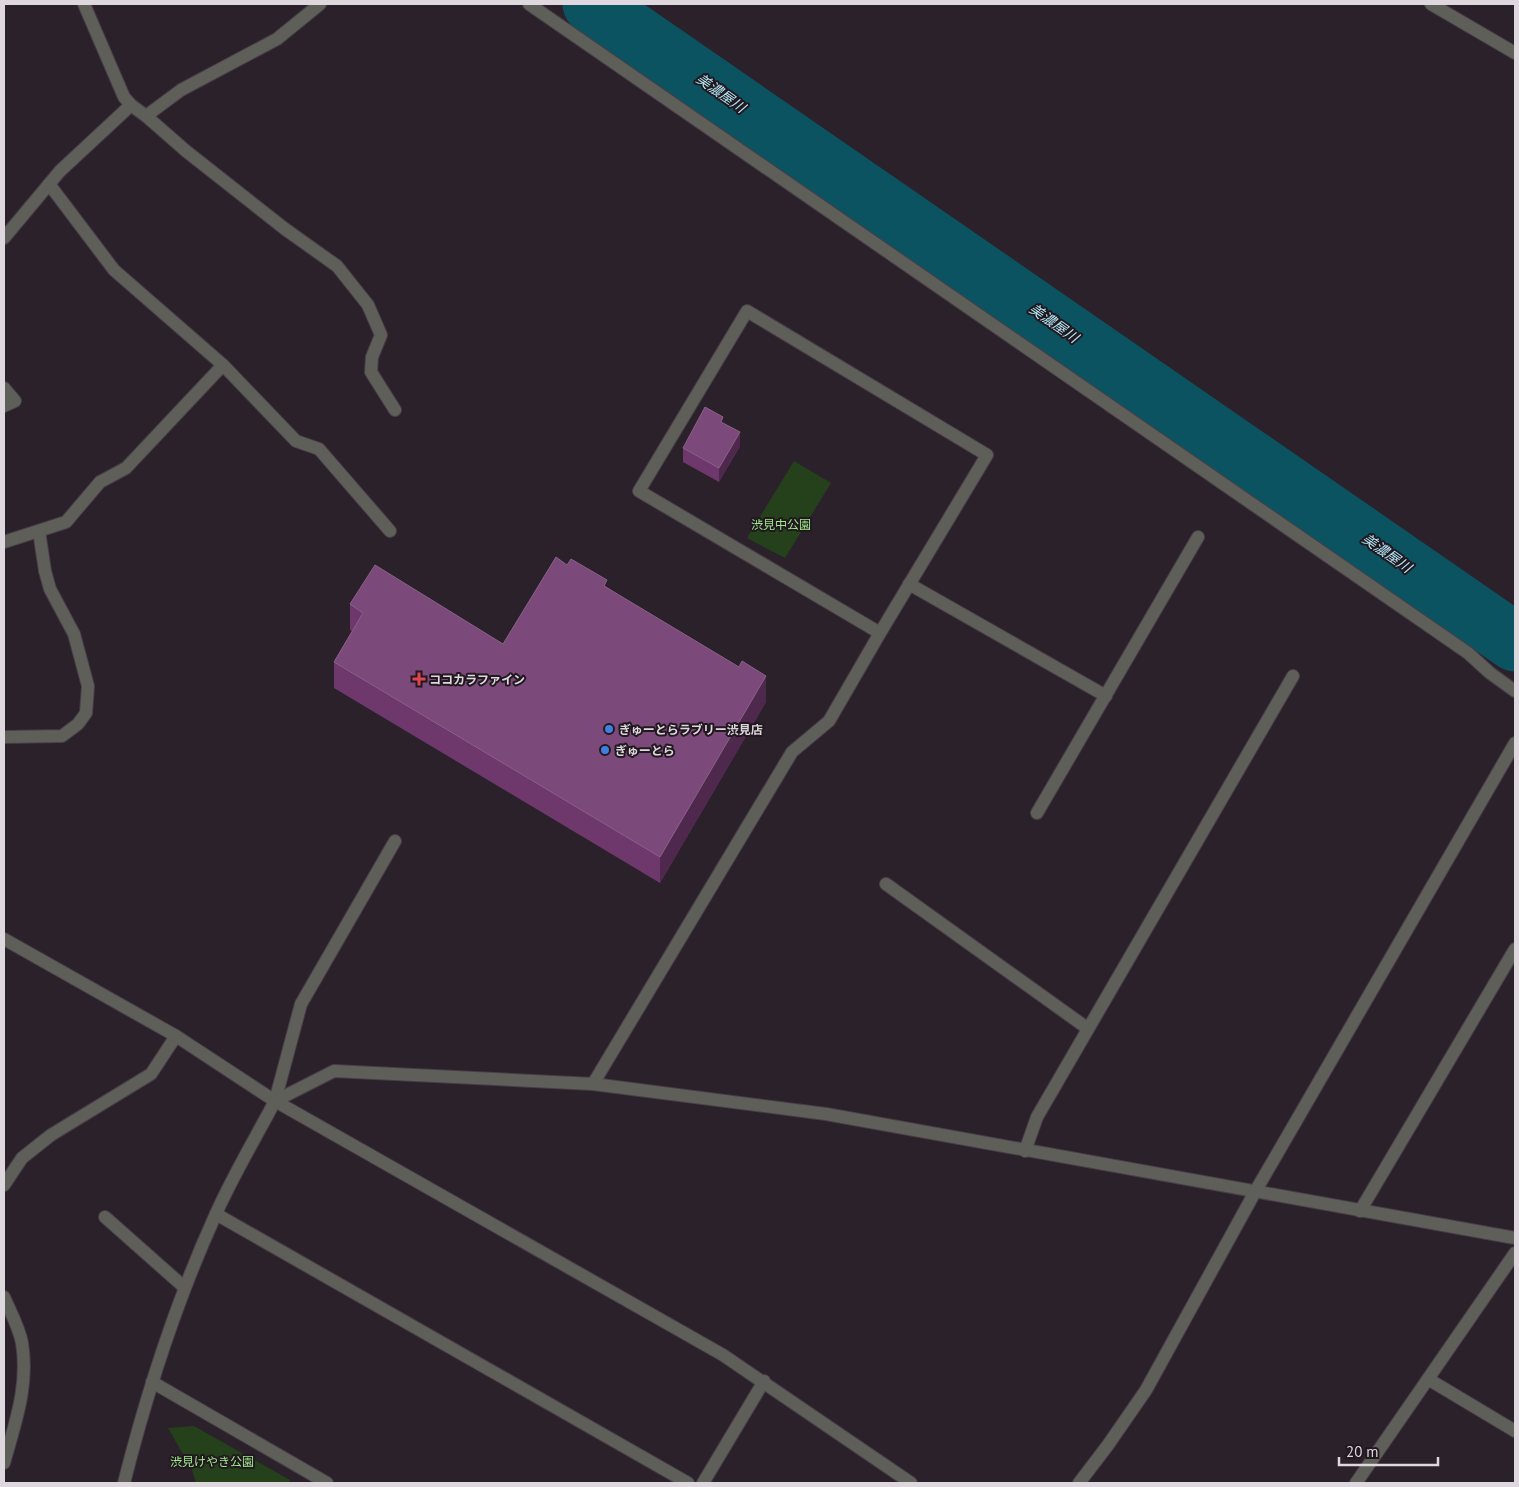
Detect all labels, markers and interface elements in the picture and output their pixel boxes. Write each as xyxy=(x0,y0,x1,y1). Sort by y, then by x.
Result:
water label: 美濃屋川 xyxy=(693,70,751,118)
water label: 美濃屋川 xyxy=(1026,300,1084,348)
park label: 渋見中公園 xyxy=(751,517,811,532)
water label: 美濃屋川 xyxy=(1359,530,1417,578)
place label: ココカラファイン xyxy=(429,672,525,687)
marker: ココカラファイン xyxy=(413,673,425,685)
place label: ぎゅーとらラブリー渋見店 xyxy=(619,722,763,737)
marker: ぎゅーとらラブリー渋見店 xyxy=(603,723,615,735)
place label: ぎゅーとら xyxy=(615,743,675,758)
marker: ぎゅーとら xyxy=(599,744,611,756)
scale bar xyxy=(1339,1434,1438,1466)
text: 20 m xyxy=(1346,1442,1379,1461)
park label: 渋見けやき公園 xyxy=(170,1454,254,1469)

